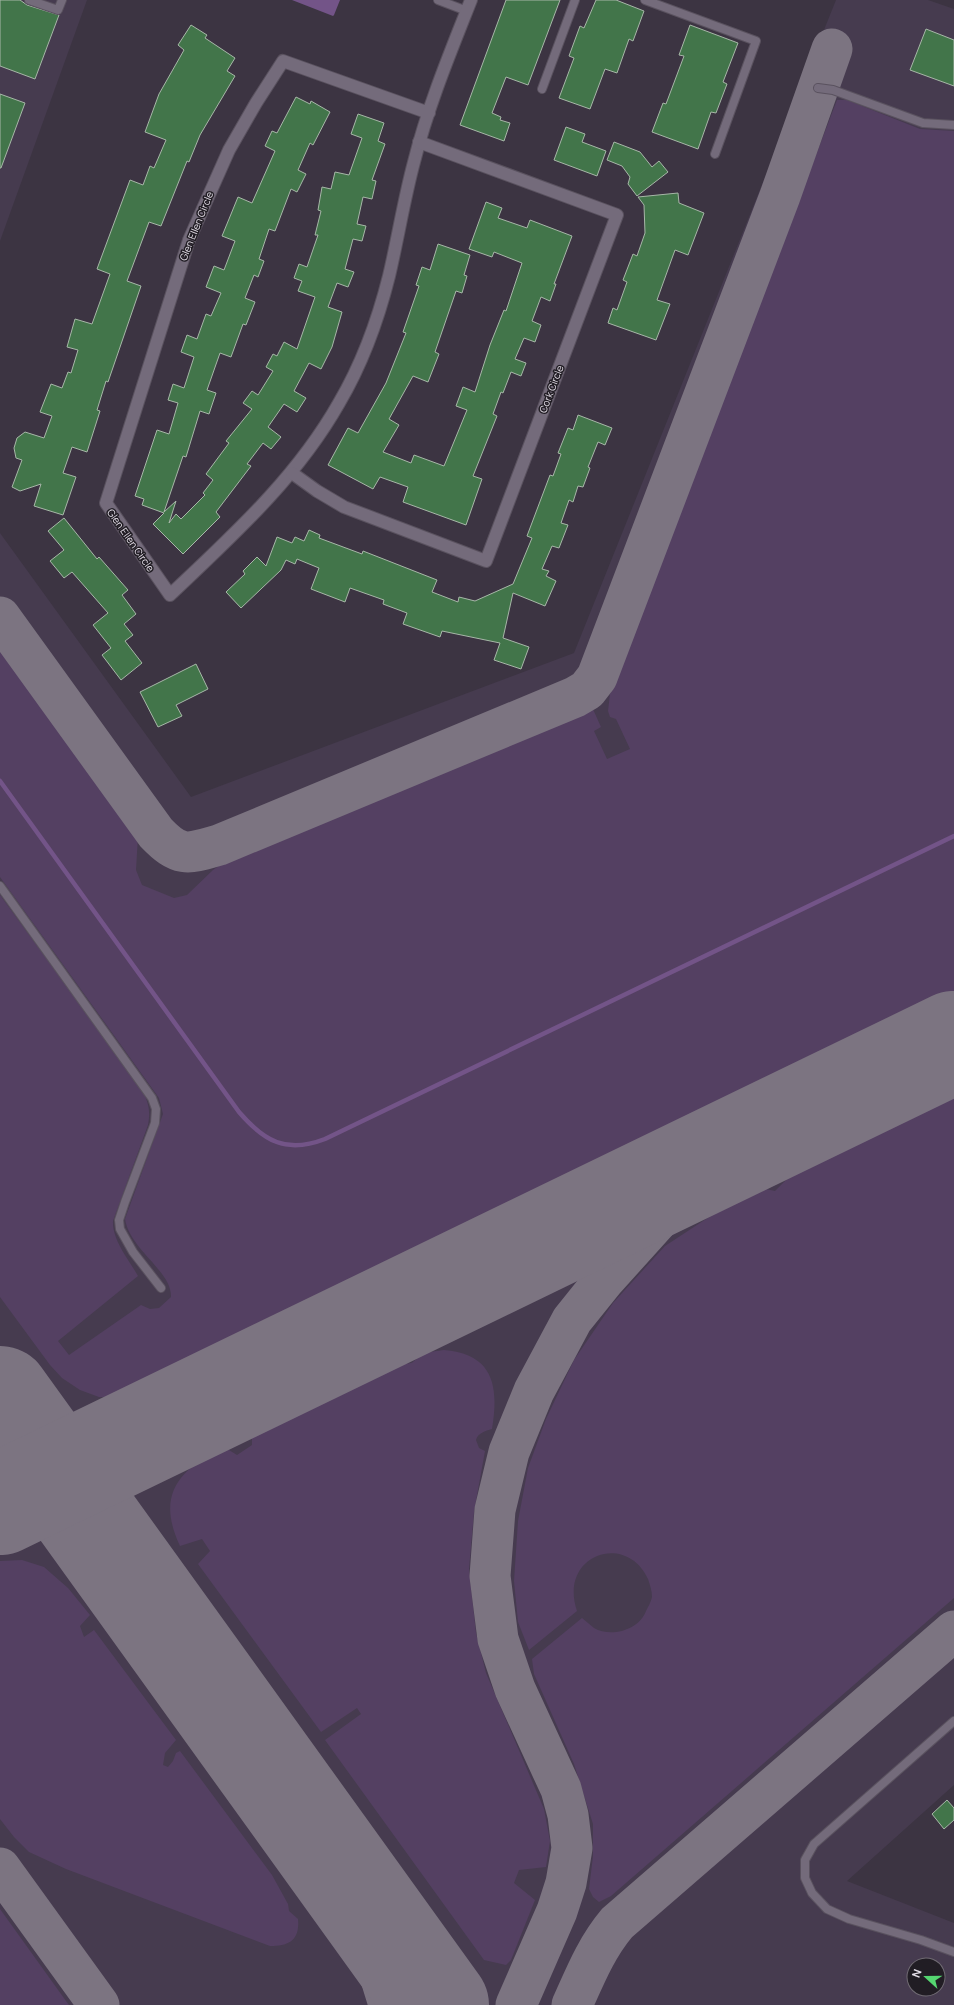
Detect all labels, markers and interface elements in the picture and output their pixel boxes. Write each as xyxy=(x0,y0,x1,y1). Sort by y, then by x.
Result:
street label: Glen Ellen Circle xyxy=(176,189,216,263)
street label: Cork Circle xyxy=(535,363,567,415)
street label: Glen Ellen Circle xyxy=(104,506,158,574)
north arrow xyxy=(906,1957,946,1997)
text: N xyxy=(908,1967,925,1980)

